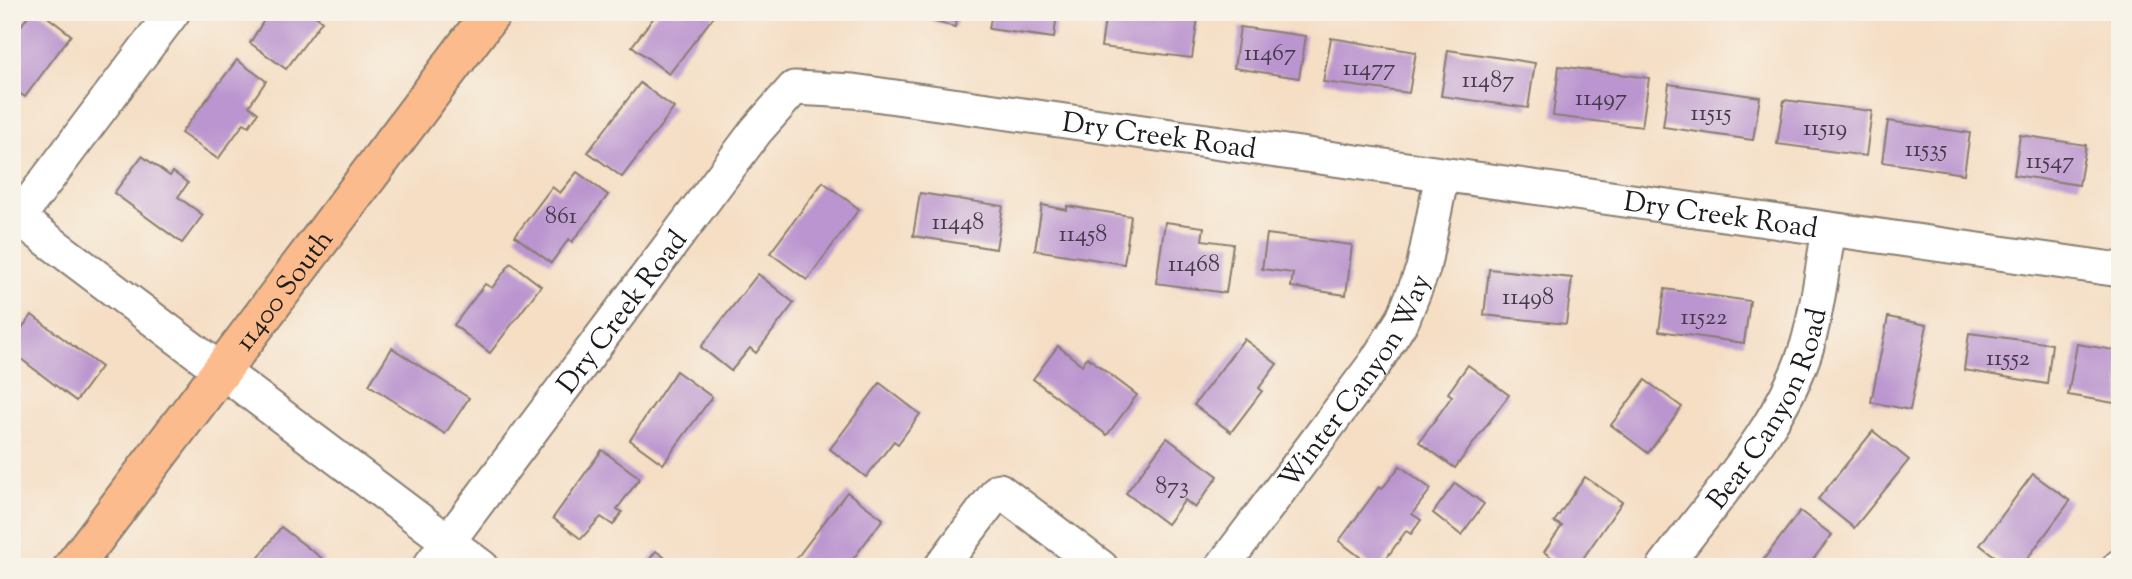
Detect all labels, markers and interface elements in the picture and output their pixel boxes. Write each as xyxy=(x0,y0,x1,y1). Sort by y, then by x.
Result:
house number: 11467 xyxy=(1244,37,1296,71)
house number: 11477 xyxy=(1343,52,1395,86)
house number: 11487 xyxy=(1462,64,1514,98)
house number: 11497 xyxy=(1575,82,1627,116)
house number: 11515 xyxy=(1691,97,1731,131)
street label: Dry Creek Road xyxy=(1059,104,1259,171)
house number: 11519 xyxy=(1803,112,1847,146)
house number: 11535 xyxy=(1905,133,1947,167)
house number: 11547 xyxy=(2026,145,2074,179)
street label: Dry Creek Road xyxy=(1621,183,1820,250)
house number: 861 xyxy=(545,200,577,234)
house number: 11448 xyxy=(932,206,984,240)
house number: 11458 xyxy=(1059,218,1107,252)
street label: 11400 South xyxy=(226,222,344,360)
street label: Dry Creek Road xyxy=(549,222,698,403)
house number: 11468 xyxy=(1168,248,1220,282)
street label: Winter Canyon Way xyxy=(1271,269,1442,498)
house number: 11498 xyxy=(1502,281,1554,315)
house number: 11522 xyxy=(1681,301,1728,335)
street label: Bear Canyon Road xyxy=(1699,305,1839,519)
house number: 11552 xyxy=(1986,342,2030,376)
house number: 873 xyxy=(1155,470,1189,504)

